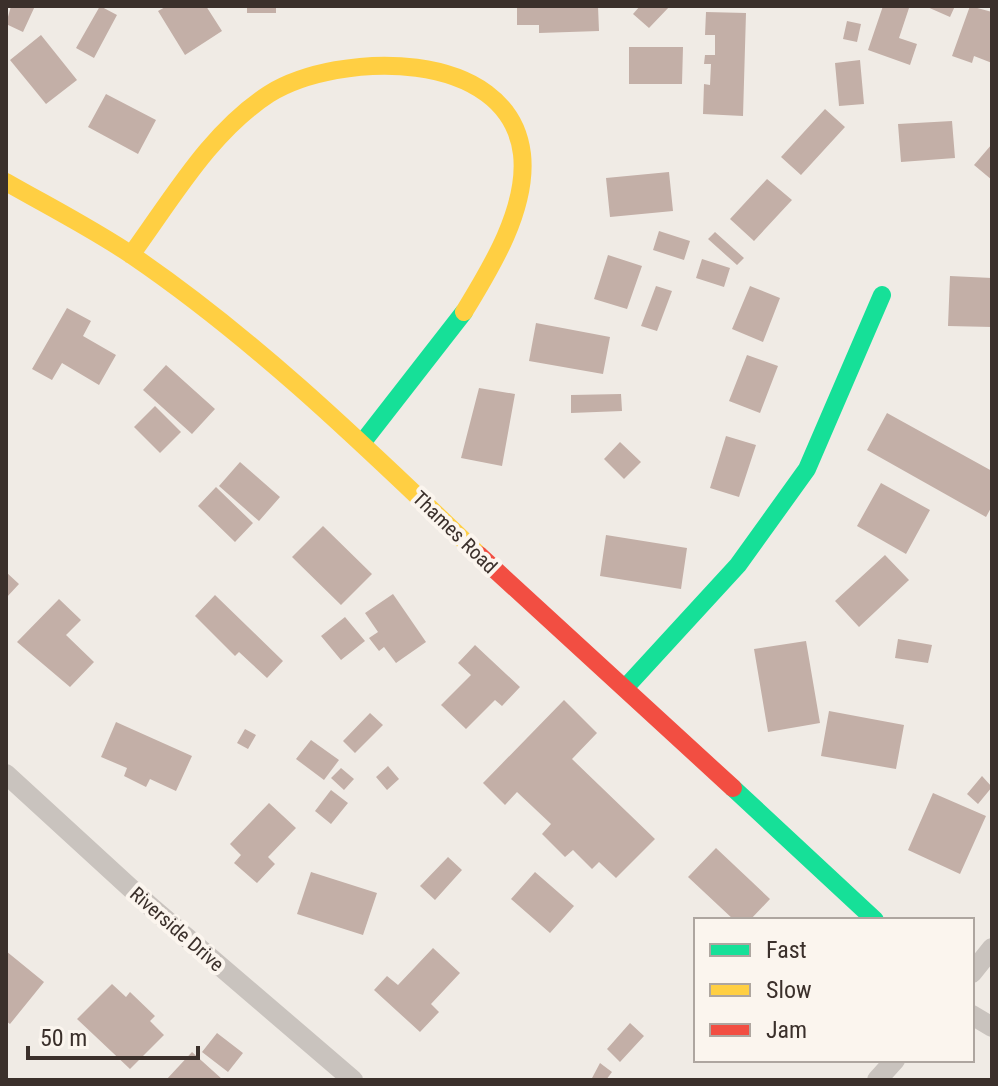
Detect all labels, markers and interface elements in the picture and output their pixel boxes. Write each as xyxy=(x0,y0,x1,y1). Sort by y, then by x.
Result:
street label: Thames Road xyxy=(408,486,502,578)
street label: Riverside Drive xyxy=(125,882,229,976)
legend xyxy=(694,918,974,1062)
text: Fast xyxy=(766,936,807,964)
text: Slow xyxy=(766,976,812,1004)
scale bar xyxy=(28,1010,198,1060)
text: Jam xyxy=(766,1016,807,1044)
text: 50 m xyxy=(40,1024,87,1052)

